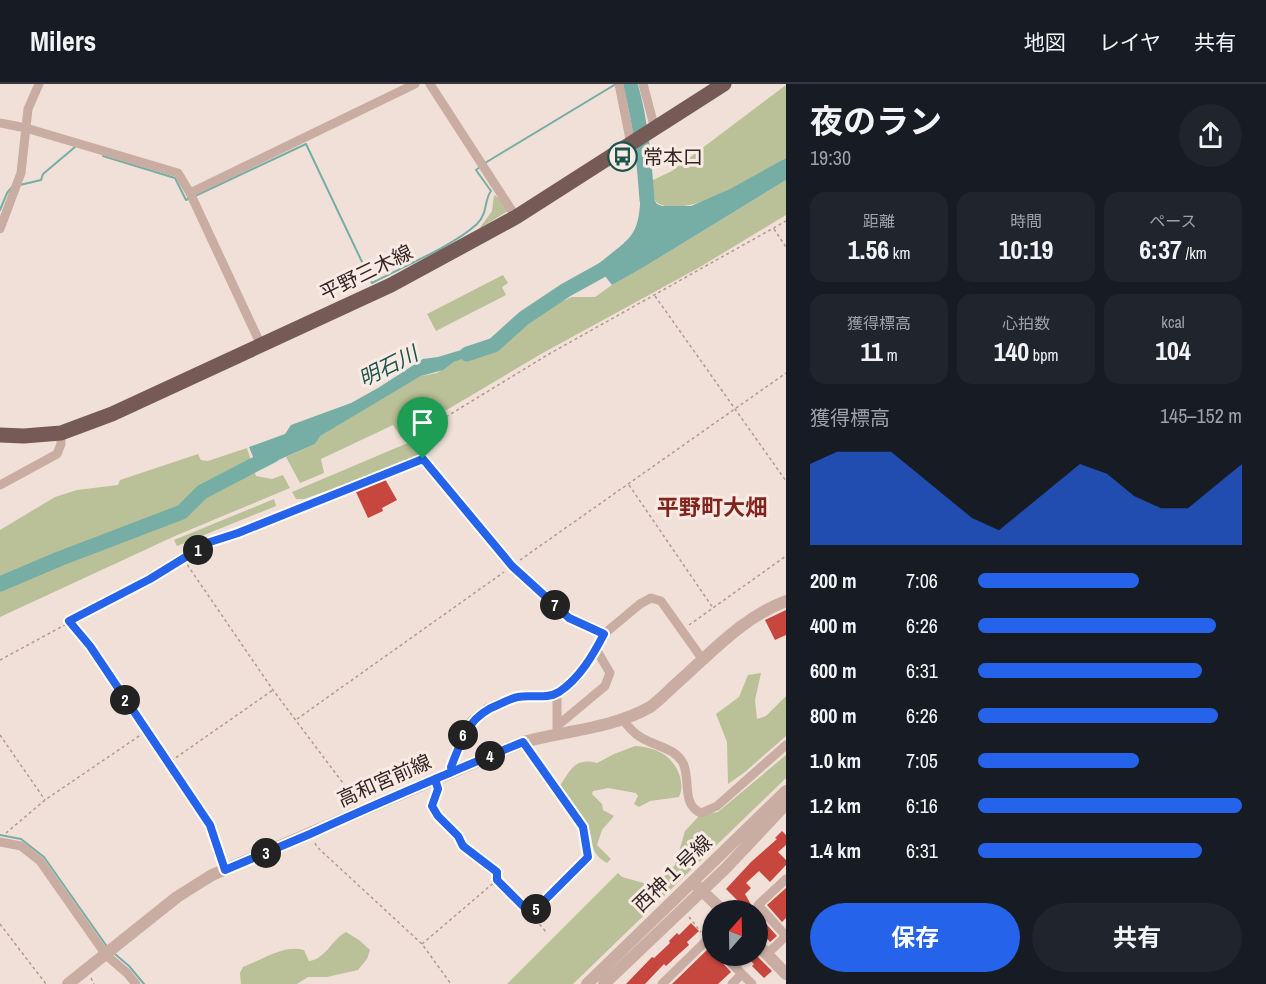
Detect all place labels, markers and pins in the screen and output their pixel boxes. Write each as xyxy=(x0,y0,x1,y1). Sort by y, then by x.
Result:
bus stop icon: 常本口 xyxy=(606,140,638,172)
place label: 常本口 xyxy=(643,143,703,170)
pin xyxy=(397,397,448,459)
pin: 1 xyxy=(183,535,213,565)
pin: 7 xyxy=(540,590,570,620)
pin: 2 xyxy=(110,685,140,715)
pin: 6 xyxy=(448,720,478,750)
pin: 4 xyxy=(475,741,505,771)
pin: 3 xyxy=(251,838,281,868)
pin: 5 xyxy=(521,894,551,924)

